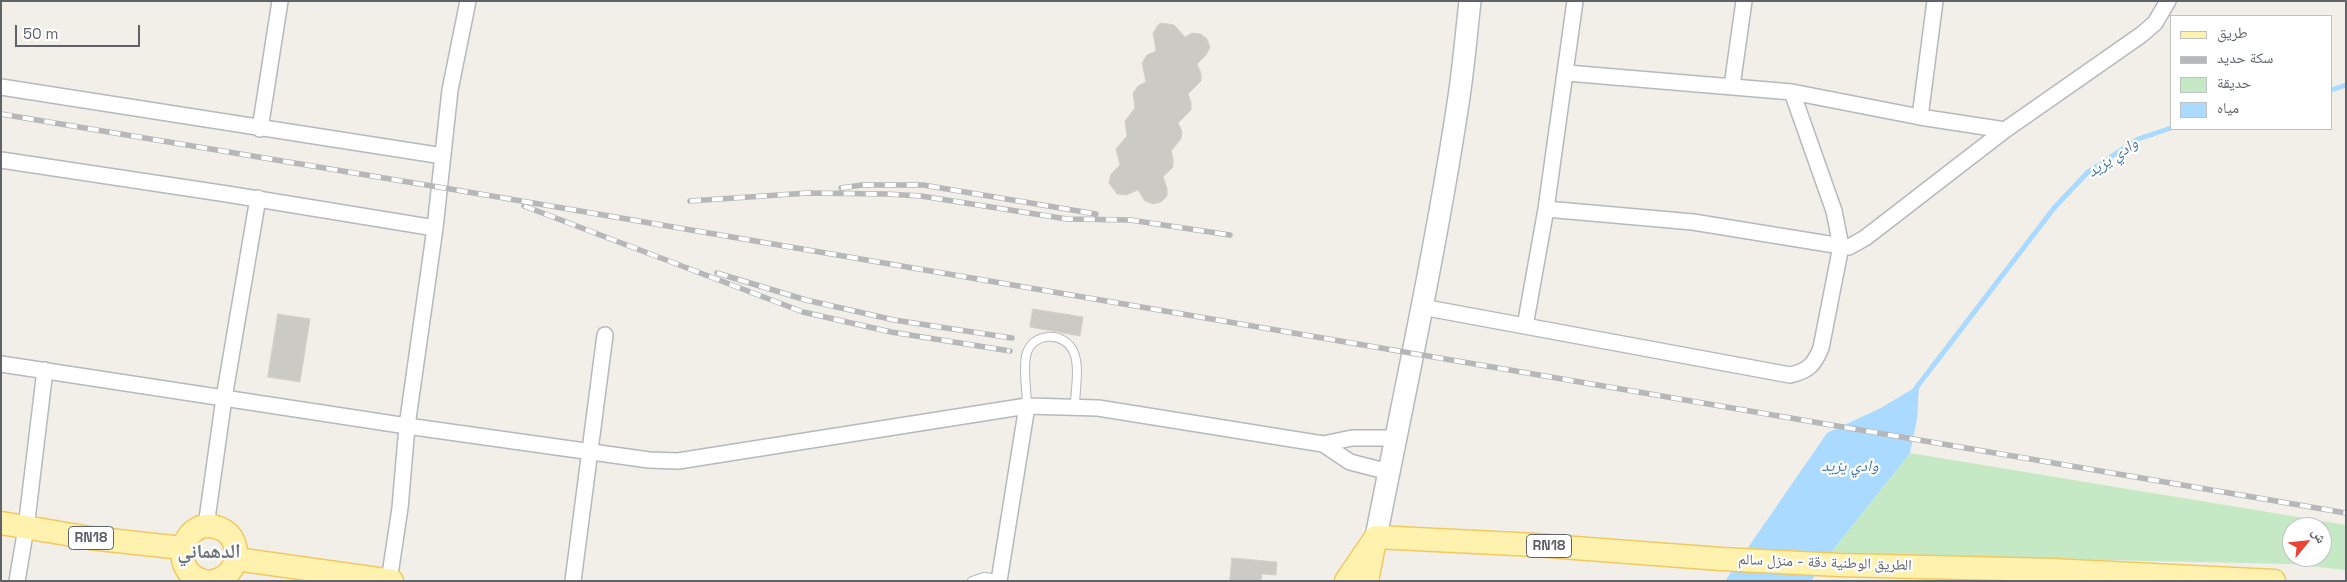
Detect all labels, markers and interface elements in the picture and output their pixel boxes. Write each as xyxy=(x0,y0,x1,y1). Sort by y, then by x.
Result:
scale bar xyxy=(18,15,142,47)
legend xyxy=(2170,15,2332,130)
text: طريق xyxy=(2217,23,2248,42)
text: 50 m xyxy=(23,24,58,43)
text: سكة حديد xyxy=(2217,48,2273,67)
text: حديقة xyxy=(2217,73,2251,92)
text: مياه xyxy=(2217,98,2239,117)
water label: وادي يزيد xyxy=(2084,134,2142,182)
water label: وادي يزيد xyxy=(1822,457,1878,477)
north arrow xyxy=(2282,517,2332,567)
text: ش xyxy=(2308,525,2331,546)
road number: RN18 xyxy=(68,526,114,550)
road number: RN18 xyxy=(1526,534,1572,558)
district label: الدهماني xyxy=(177,541,241,565)
street label: الطريق الوطنية دقة - منزل سالم xyxy=(1738,551,1912,575)

